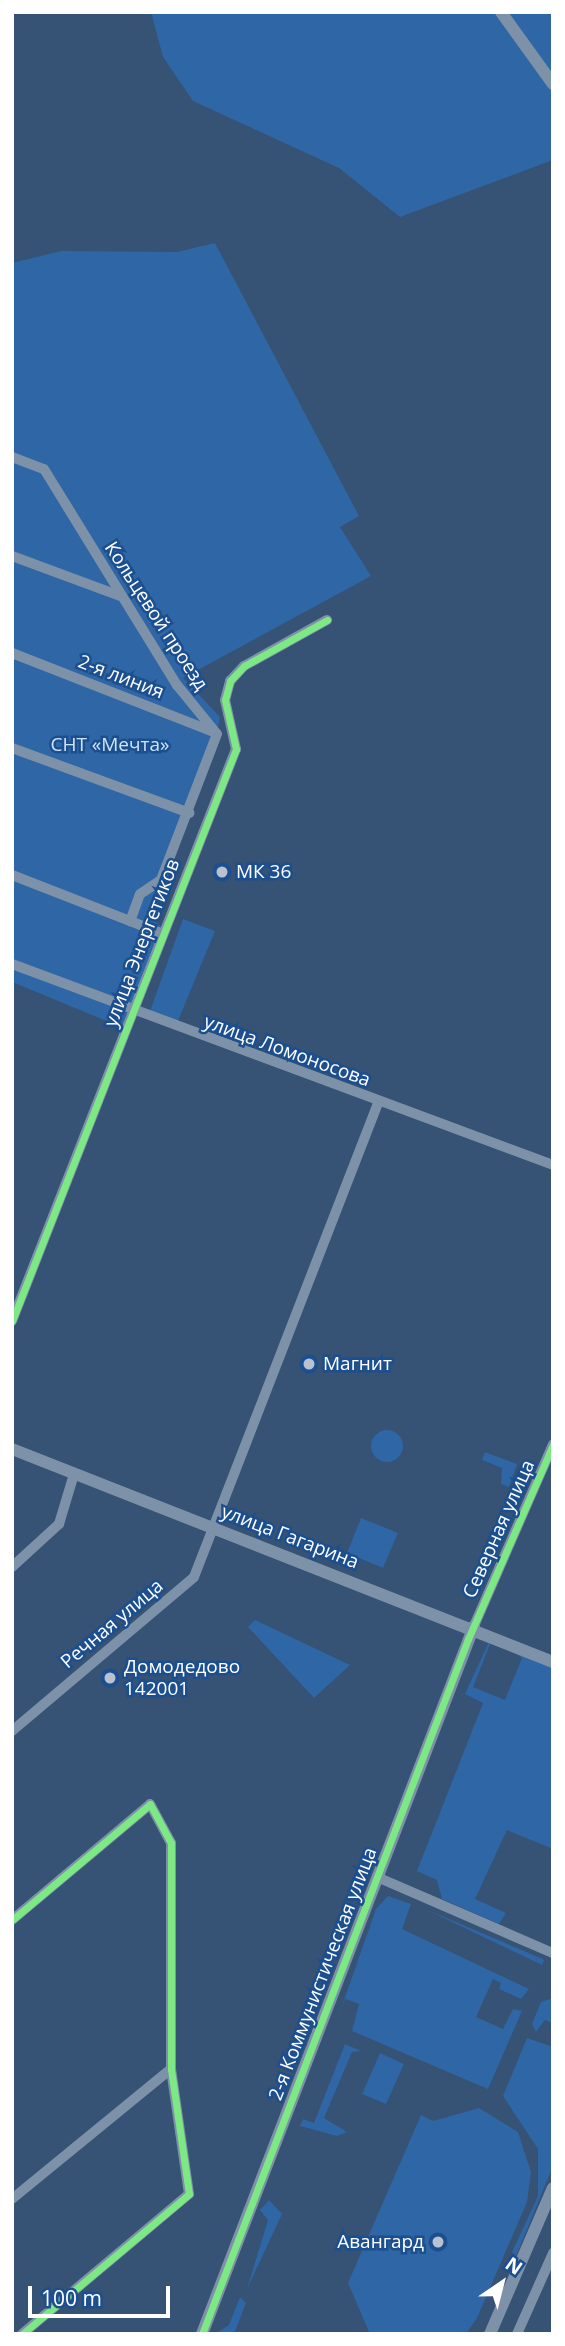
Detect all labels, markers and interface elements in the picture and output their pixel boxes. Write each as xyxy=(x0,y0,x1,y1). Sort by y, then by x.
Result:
street label: Кольцевой проезд xyxy=(99,537,213,695)
street label: 2-я линия xyxy=(75,650,167,704)
park label: СНТ «Мечта» xyxy=(50,734,170,756)
street label: улица Энергетиков xyxy=(99,856,185,1030)
place label: МК 36 xyxy=(236,861,291,883)
marker: МК 36 xyxy=(214,864,230,880)
street label: улица Ломоносова xyxy=(201,1010,373,1092)
place label: Магнит xyxy=(323,1353,392,1375)
marker: Магнит xyxy=(301,1356,317,1372)
street label: Северная улица xyxy=(458,1456,540,1602)
street label: улица Гагарина xyxy=(218,1500,362,1574)
street label: Речная улица xyxy=(56,1575,168,1673)
place label: Домодедово 142001 xyxy=(124,1656,240,1700)
marker: Домодедово 142001 xyxy=(102,1670,118,1686)
street label: 2-я Коммунистическая улица xyxy=(264,1844,382,2104)
place label: Авангард xyxy=(337,2231,424,2253)
marker: Авангард xyxy=(430,2234,446,2250)
north arrow xyxy=(467,2248,537,2318)
text: N xyxy=(500,2251,528,2281)
scale bar xyxy=(32,2272,173,2316)
text: 100 m xyxy=(41,2284,102,2312)

